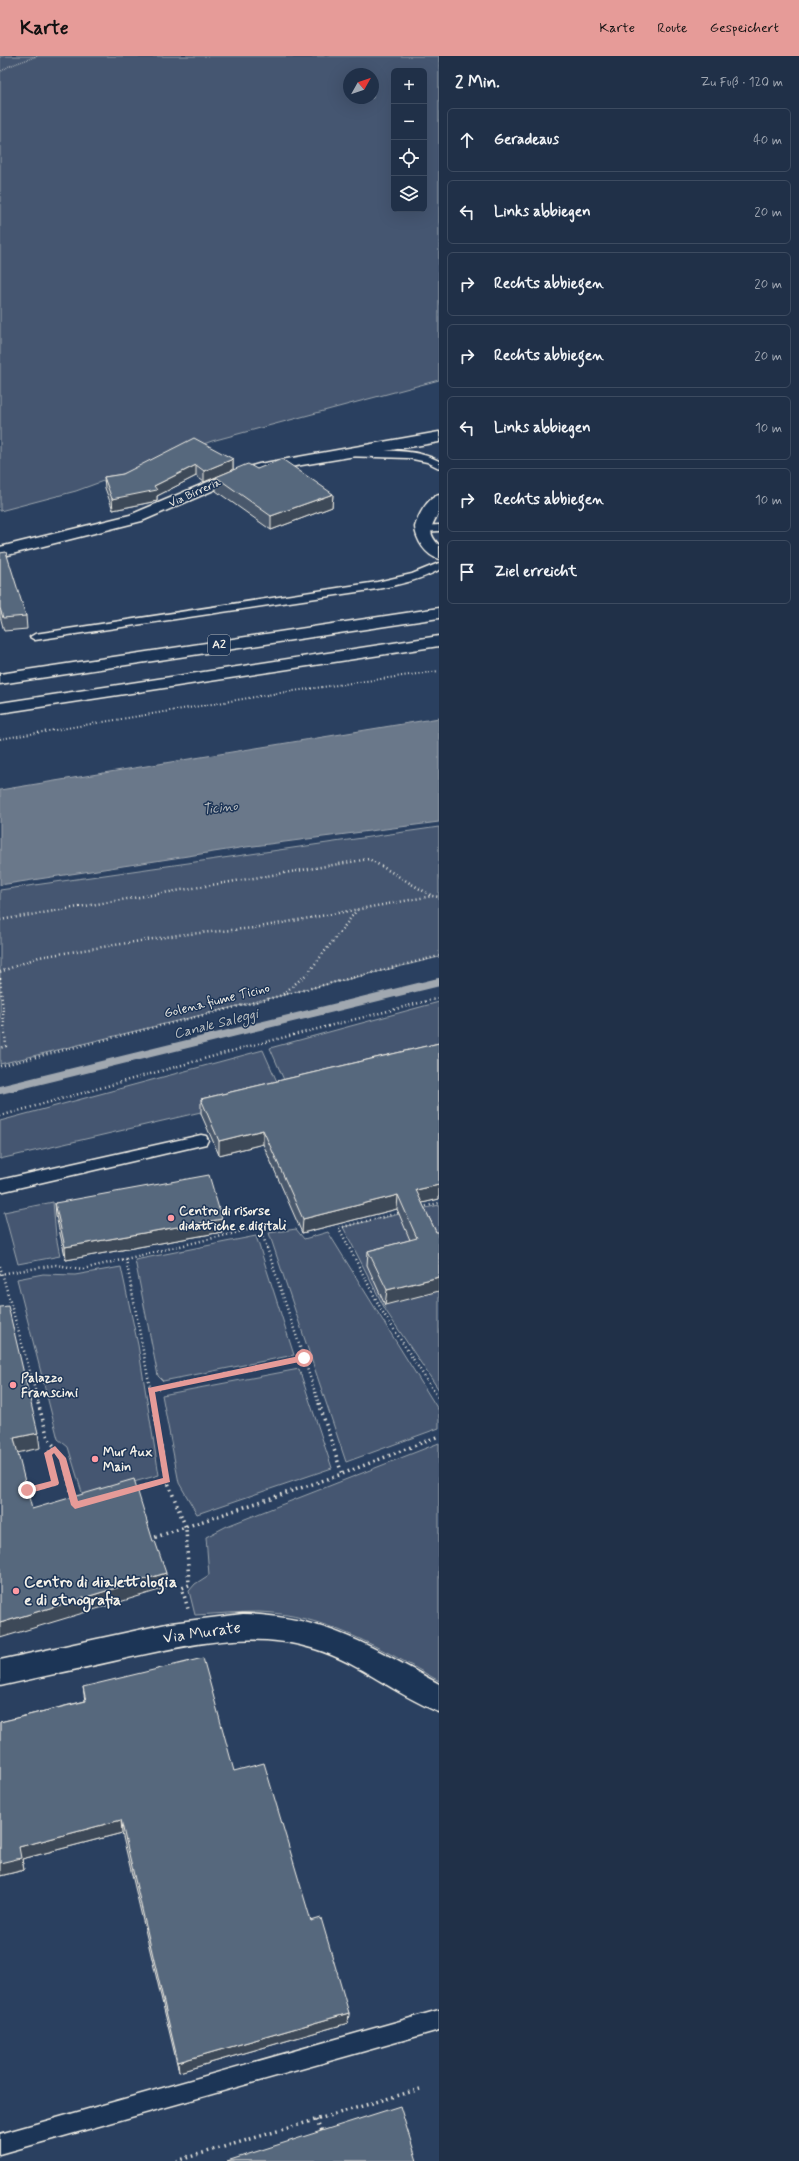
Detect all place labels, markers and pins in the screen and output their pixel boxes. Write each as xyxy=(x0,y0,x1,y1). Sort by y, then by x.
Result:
place label: Centro di risorse didattiche e digitali xyxy=(179,1203,287,1238)
marker: Centro di risorse didattiche e digitali xyxy=(166,1213,176,1223)
place label: Palazzo Franscini xyxy=(21,1370,78,1402)
marker: Palazzo Franscini xyxy=(8,1380,18,1390)
place label: Mur Aux Main xyxy=(103,1444,153,1476)
marker: Mur Aux Main xyxy=(90,1454,100,1464)
place label: Centro di dialettologia e di etnografia xyxy=(24,1572,177,1613)
marker: Centro di dialettologia e di etnografia xyxy=(11,1586,21,1596)

